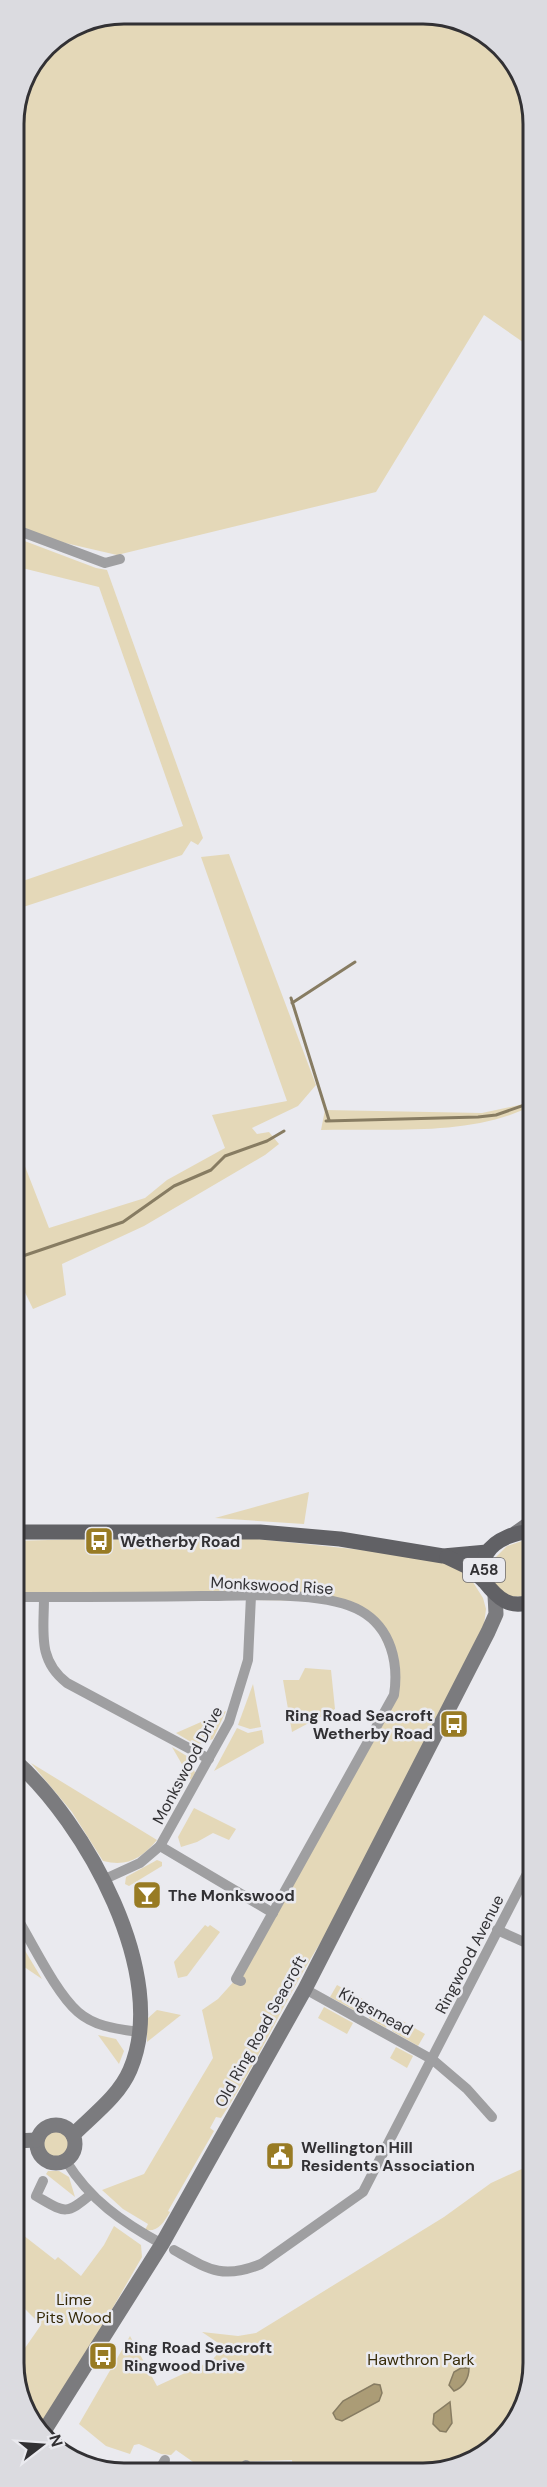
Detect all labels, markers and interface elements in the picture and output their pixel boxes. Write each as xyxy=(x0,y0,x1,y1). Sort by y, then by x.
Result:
bus stop icon: Wetherby Road xyxy=(83,1525,115,1557)
place label: Wetherby Road xyxy=(120,1531,240,1552)
road number: A58 xyxy=(463,1558,505,1582)
street label: Monkswood Rise xyxy=(210,1572,334,1599)
street label: Monkswood Drive xyxy=(148,1703,227,1828)
place label: Ring Road Seacroft Wetherby Road xyxy=(285,1705,433,1744)
bus stop icon: Ring Road Seacroft Wetherby Road xyxy=(438,1708,470,1740)
bar icon: The Monkswood xyxy=(131,1879,163,1911)
place label: The Monkswood xyxy=(168,1885,295,1906)
street label: Ringwood Avenue xyxy=(430,1891,509,2017)
street label: Old Ring Road Seacroft xyxy=(210,1952,311,2111)
street label: Kingsmead xyxy=(335,1983,416,2040)
place label: Wellington Hill Residents Association xyxy=(301,2137,475,2176)
public building icon: Wellington Hill Residents Association xyxy=(264,2140,296,2172)
park label: Lime Pits Wood xyxy=(36,2289,112,2328)
place label: Ring Road Seacroft Ringwood Drive xyxy=(124,2337,272,2376)
bus stop icon: Ring Road Seacroft Ringwood Drive xyxy=(87,2340,119,2372)
park label: Hawthron Park xyxy=(367,2349,475,2370)
north arrow xyxy=(12,2415,72,2475)
text: N xyxy=(44,2432,68,2449)

